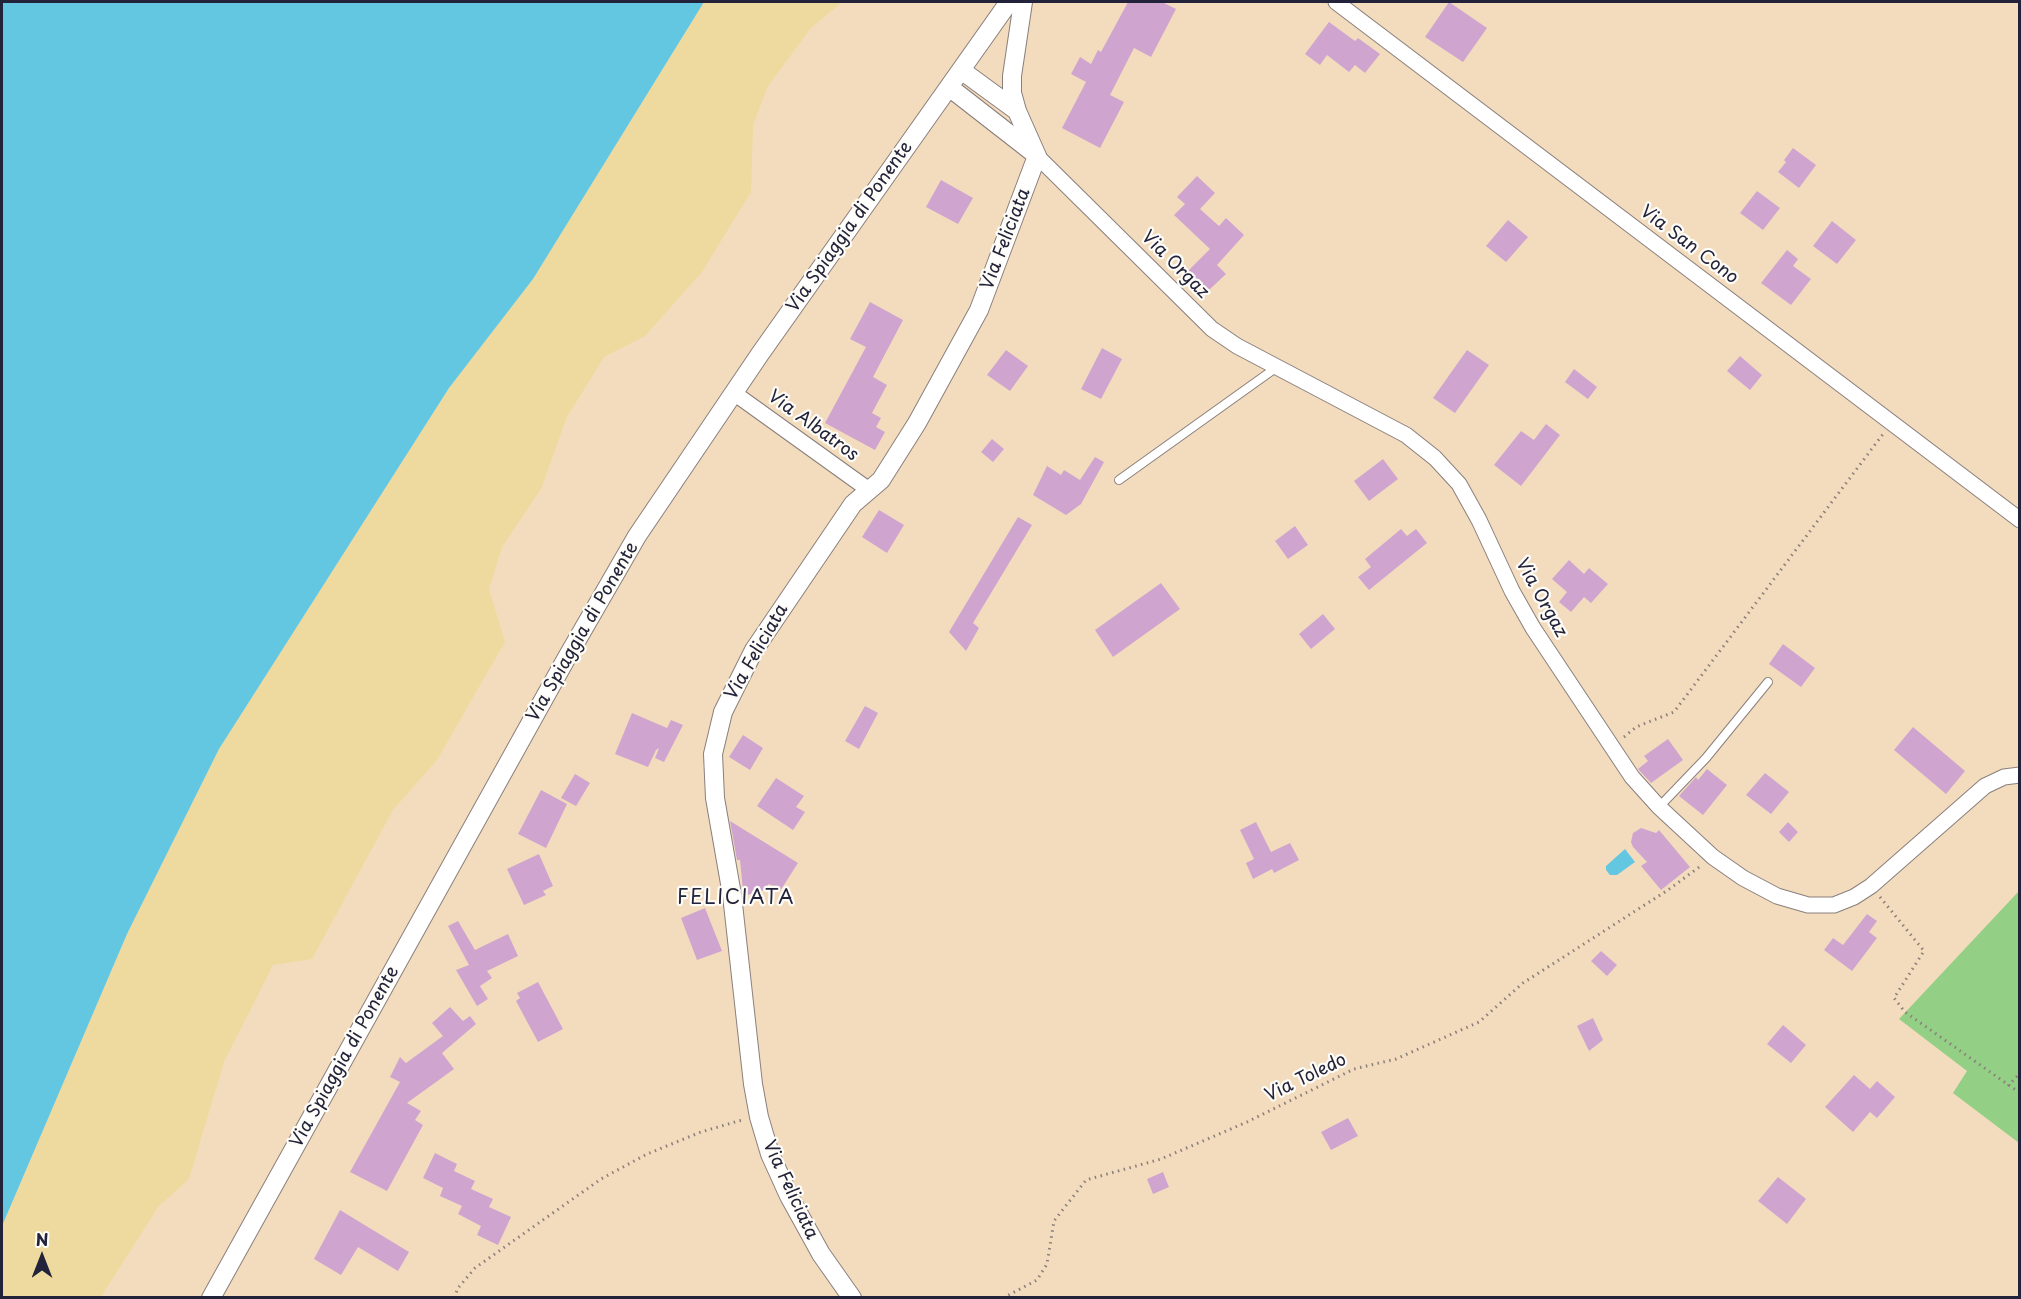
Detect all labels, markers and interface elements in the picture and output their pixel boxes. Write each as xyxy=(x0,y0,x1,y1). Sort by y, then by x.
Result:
street label: Via Spiaggia di Ponente xyxy=(783,137,917,317)
street label: Via Feliciata xyxy=(977,185,1035,293)
street label: Via San Cono xyxy=(1636,201,1742,289)
street label: Via Orgaz xyxy=(1137,227,1213,303)
street label: Via Albatros xyxy=(763,386,863,466)
street label: Via Spiaggia di Ponente xyxy=(523,538,643,726)
street label: Via Orgaz xyxy=(1511,555,1571,641)
street label: Via Feliciata xyxy=(721,600,793,704)
district label: FELICIATA xyxy=(678,886,794,910)
street label: Via Spiaggia di Ponente xyxy=(286,963,404,1151)
street label: Via Toledo xyxy=(1262,1049,1350,1107)
street label: Via Feliciata xyxy=(758,1137,822,1243)
north arrow xyxy=(12,1227,72,1287)
text: N xyxy=(36,1227,48,1251)

